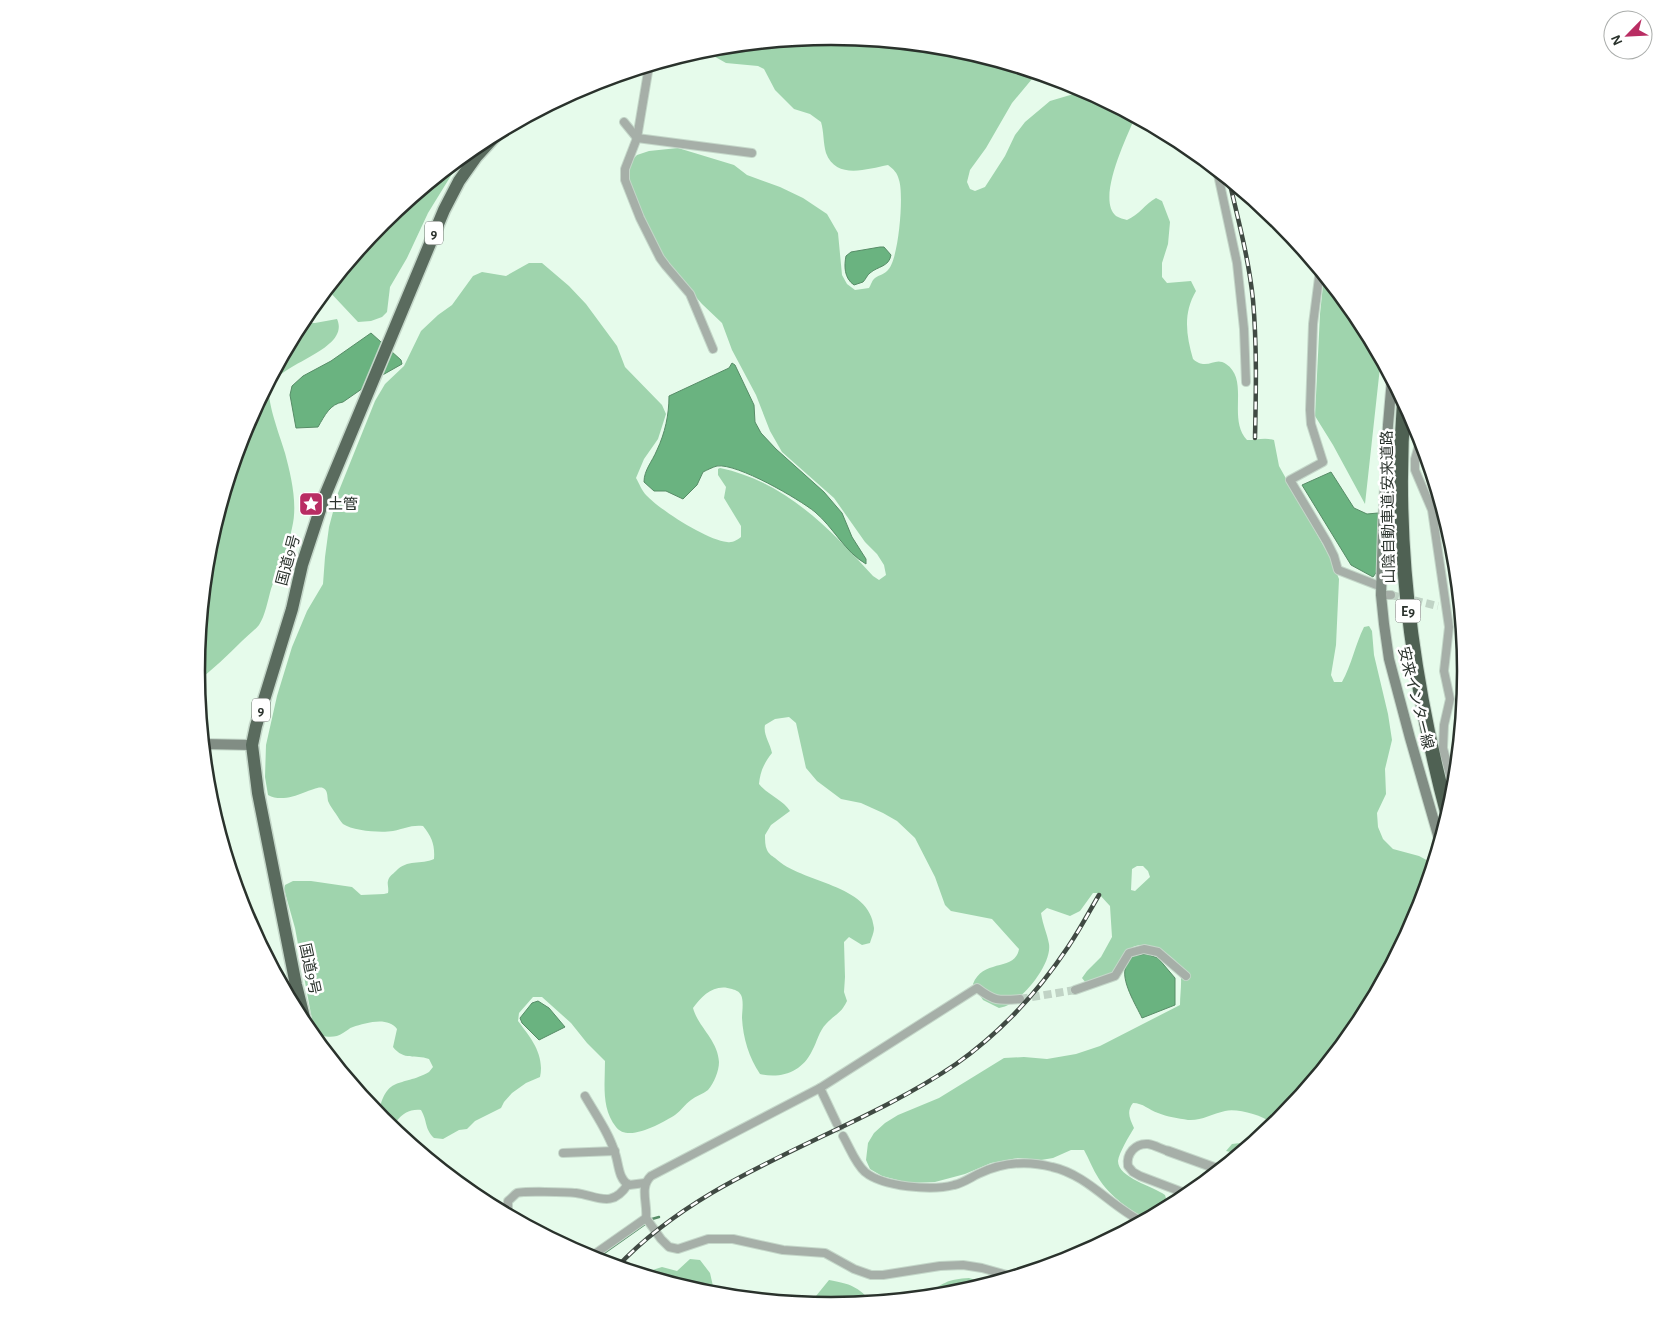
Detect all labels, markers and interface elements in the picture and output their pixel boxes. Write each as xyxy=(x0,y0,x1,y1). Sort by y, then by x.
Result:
north arrow xyxy=(1603,10,1653,60)
text: N xyxy=(1609,33,1625,47)
road number: 9 xyxy=(425,222,443,244)
street label: 山陰自動車道;安来道路 xyxy=(1379,430,1397,584)
place icon: 土管 xyxy=(298,491,324,517)
place label: 土管 xyxy=(328,496,358,512)
street label: 国道9号 xyxy=(274,533,302,587)
road number: E9 xyxy=(1396,600,1420,622)
street label: 安来インター線 xyxy=(1396,645,1436,751)
road number: 9 xyxy=(252,698,270,722)
street label: 国道9号 xyxy=(297,942,323,996)

